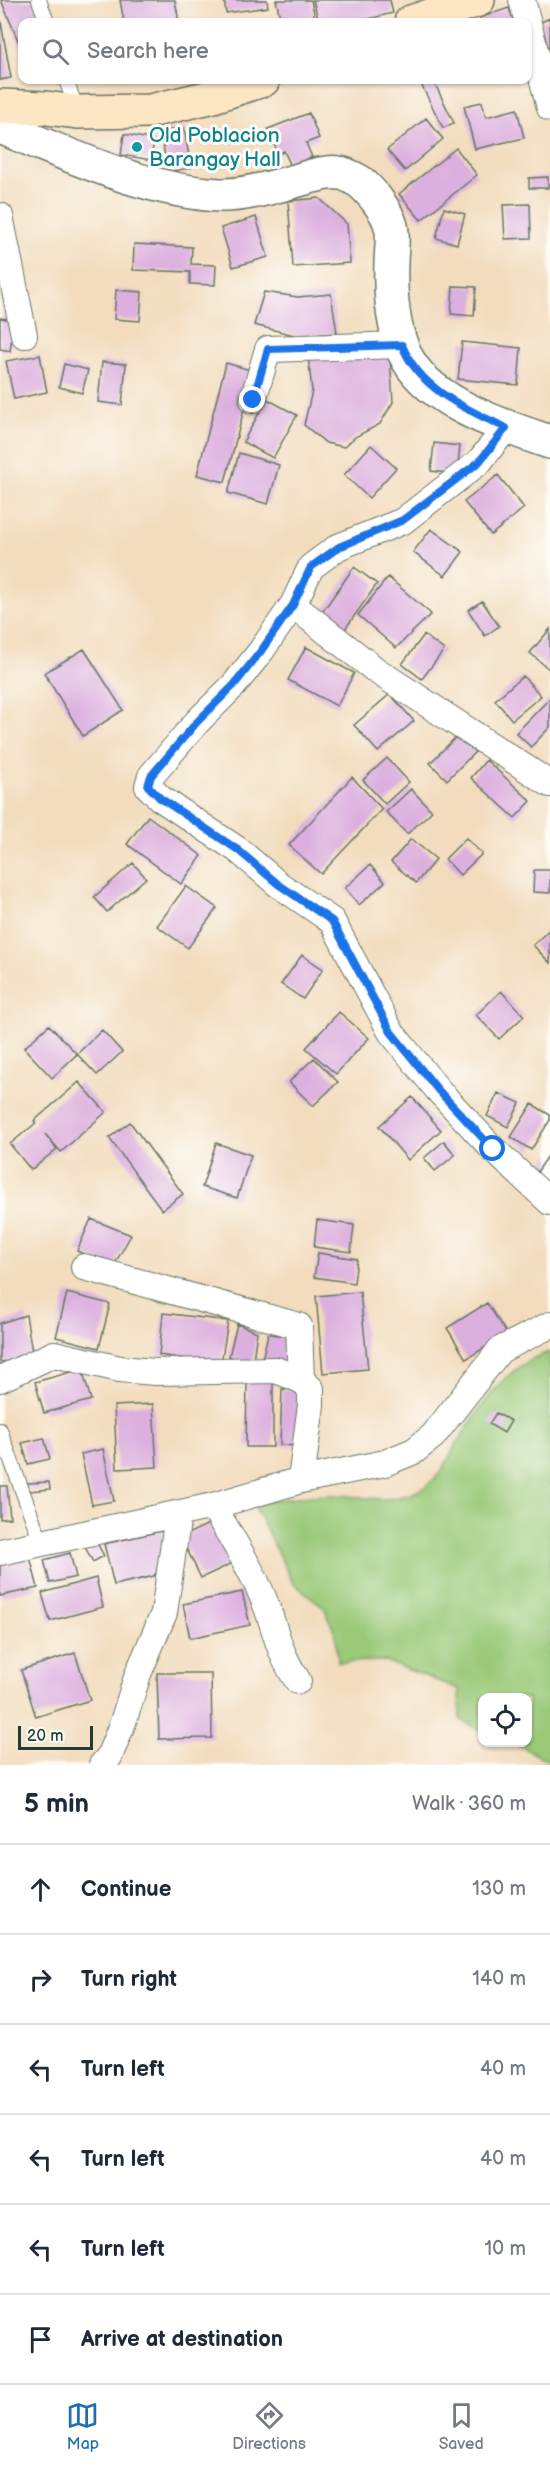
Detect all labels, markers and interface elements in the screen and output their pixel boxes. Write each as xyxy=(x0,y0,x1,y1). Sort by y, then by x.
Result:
search box xyxy=(18,18,532,84)
icon: search xyxy=(39,35,72,68)
text: Search here xyxy=(87,38,209,65)
place label: Old Poblacion Barangay Hall xyxy=(149,123,281,172)
marker: Old Poblacion Barangay Hall xyxy=(130,140,144,154)
route end xyxy=(239,386,265,412)
route start xyxy=(479,1135,505,1161)
map controls xyxy=(478,1693,532,1747)
button: locate xyxy=(478,1693,532,1747)
scale bar xyxy=(18,1723,93,1750)
text: 20 m xyxy=(27,1727,63,1746)
text: 5 min xyxy=(24,1789,89,1820)
text: Walk · 360 m xyxy=(412,1792,526,1816)
icon: ahead xyxy=(24,1873,57,1906)
text: Continue xyxy=(81,1876,171,1903)
text: 130 m xyxy=(472,1877,526,1901)
icon: right xyxy=(24,1963,57,1996)
text: Turn right xyxy=(81,1966,177,1993)
text: 140 m xyxy=(472,1967,526,1991)
icon: left xyxy=(24,2053,57,2086)
text: Turn left xyxy=(81,2056,165,2083)
text: 40 m xyxy=(480,2057,526,2081)
icon: left xyxy=(24,2143,57,2176)
text: Turn left xyxy=(81,2146,165,2173)
text: 40 m xyxy=(480,2147,526,2171)
icon: left xyxy=(24,2233,57,2266)
text: Turn left xyxy=(81,2236,165,2263)
text: 10 m xyxy=(485,2237,526,2261)
icon: arrive xyxy=(24,2323,57,2356)
text: Arrive at destination xyxy=(81,2326,283,2353)
tab: Map xyxy=(66,2399,99,2454)
tab: Directions xyxy=(232,2399,306,2454)
tab: Saved xyxy=(439,2399,484,2454)

